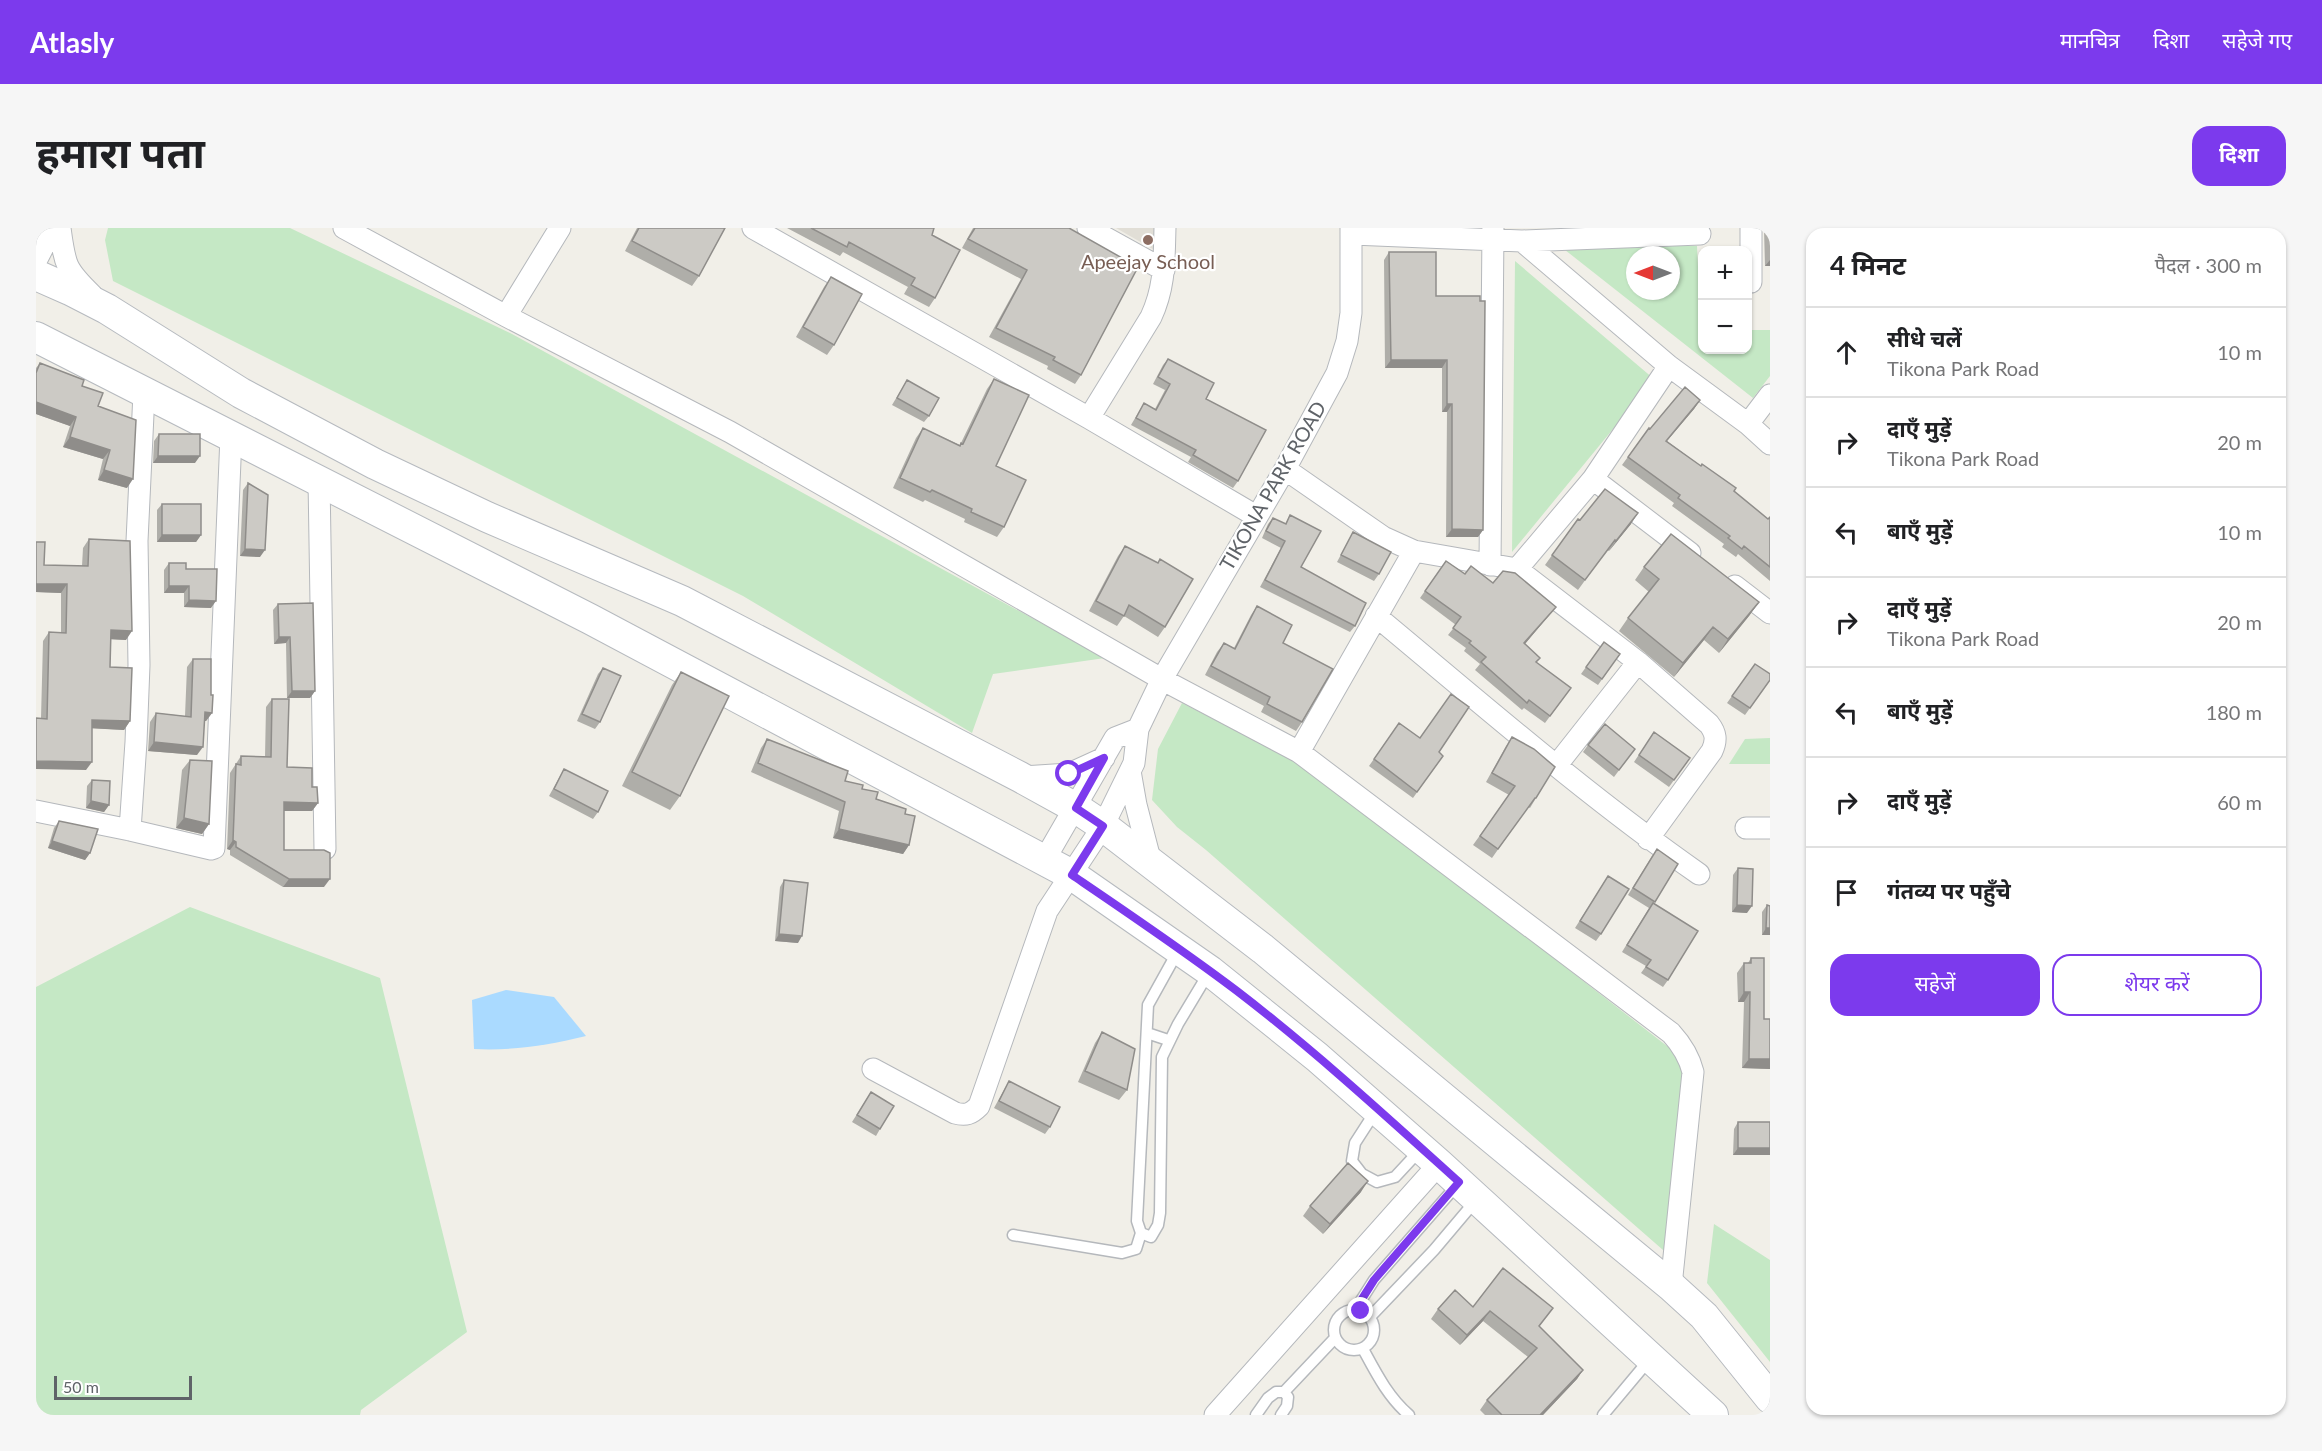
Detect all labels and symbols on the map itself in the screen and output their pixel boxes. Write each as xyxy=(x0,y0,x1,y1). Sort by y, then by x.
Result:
marker: Apeejay School xyxy=(1141,233,1155,247)
north arrow xyxy=(1626,246,1680,300)
place label: Apeejay School xyxy=(1081,249,1215,273)
street label: TIKONA PARK ROAD xyxy=(1214,397,1330,574)
route start xyxy=(1055,760,1081,786)
route end xyxy=(1347,1297,1373,1323)
scale bar xyxy=(54,1373,192,1400)

